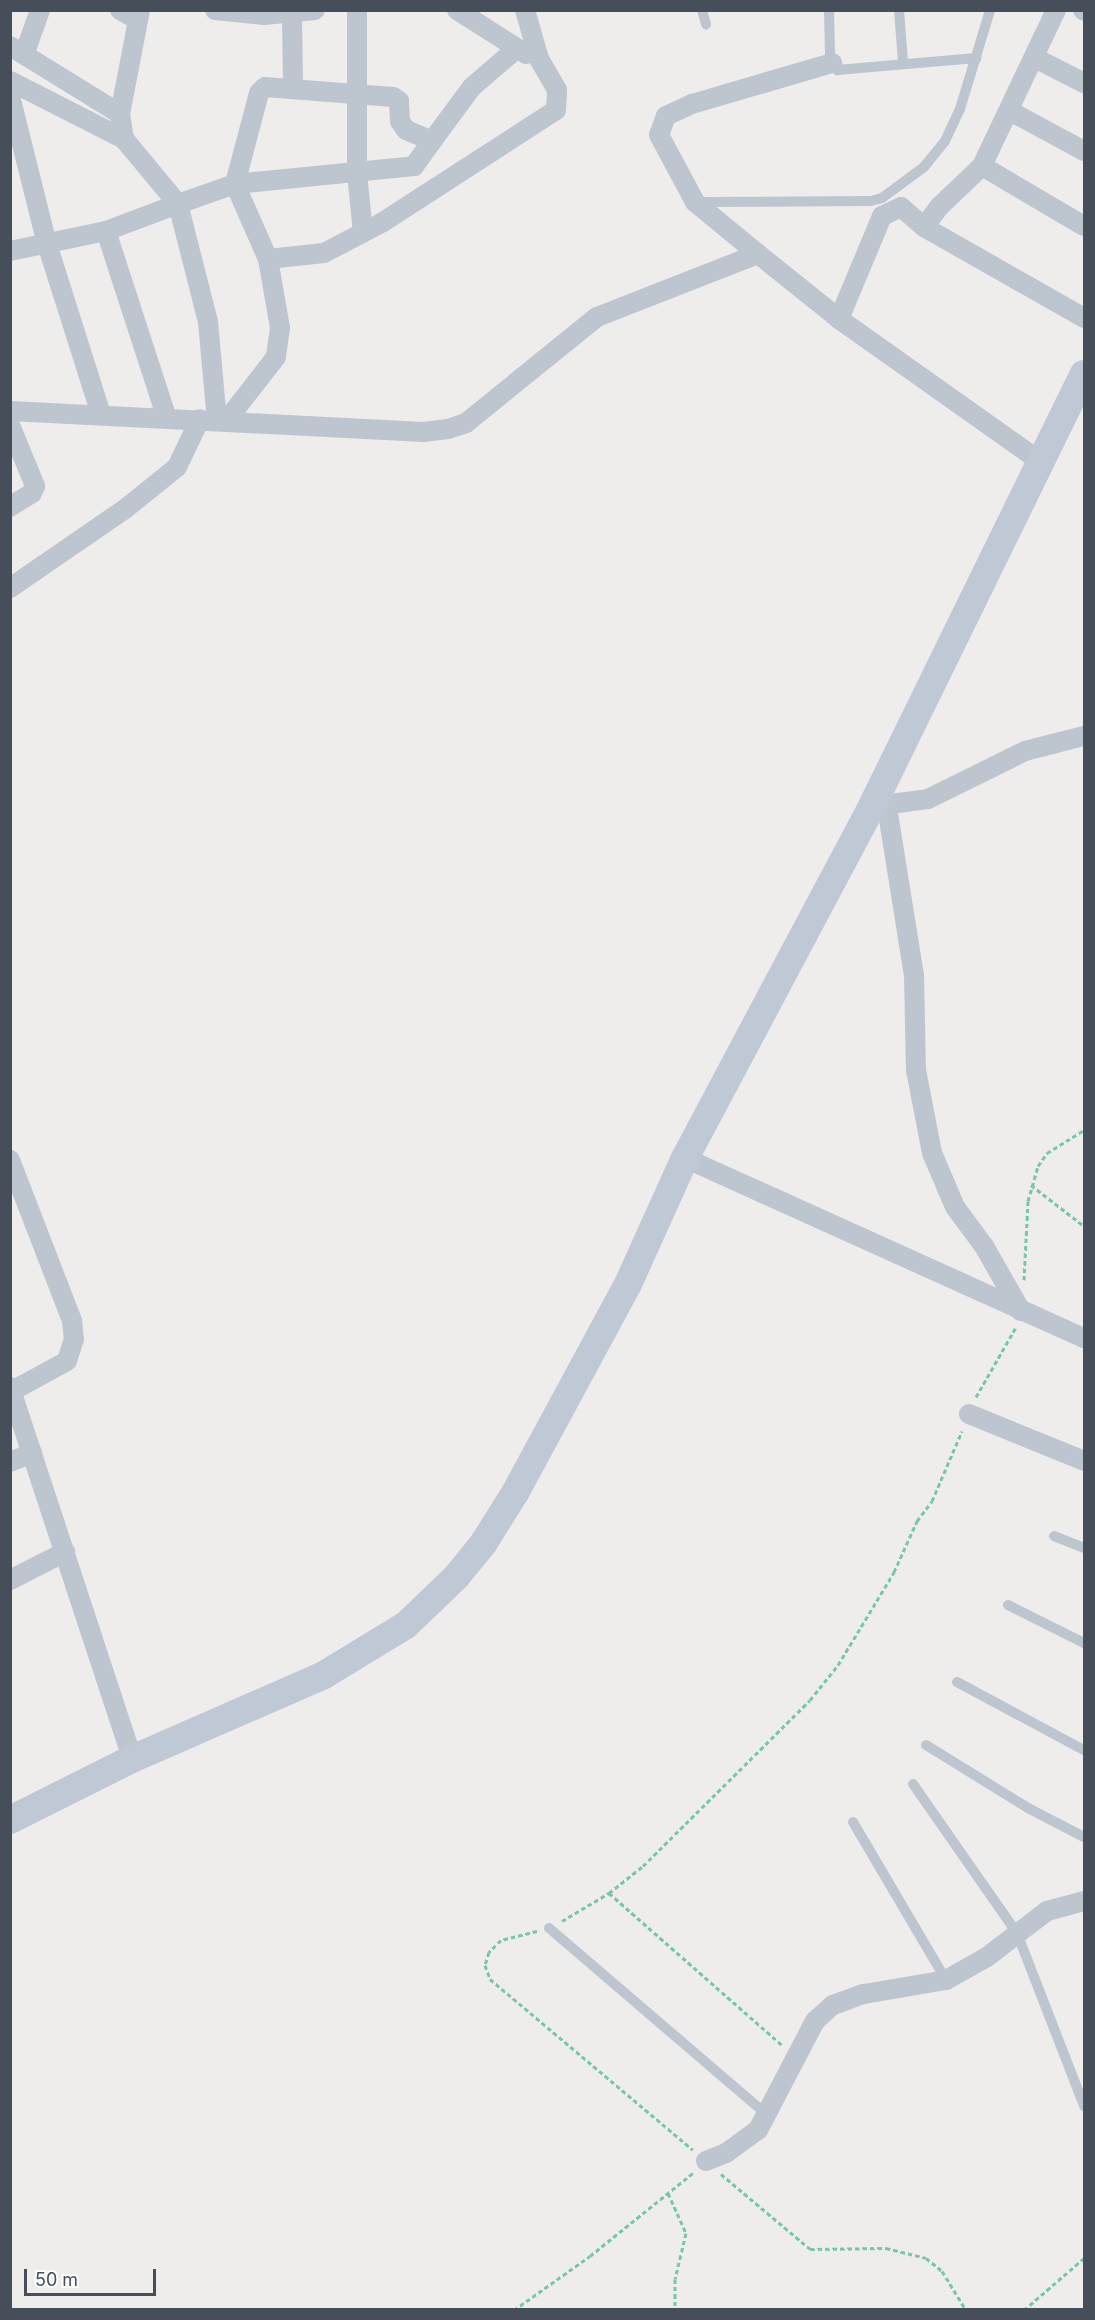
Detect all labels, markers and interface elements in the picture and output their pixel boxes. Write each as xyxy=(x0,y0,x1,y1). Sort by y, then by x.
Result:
scale bar xyxy=(27,2257,159,2295)
text: 50 m xyxy=(35,2269,78,2290)

